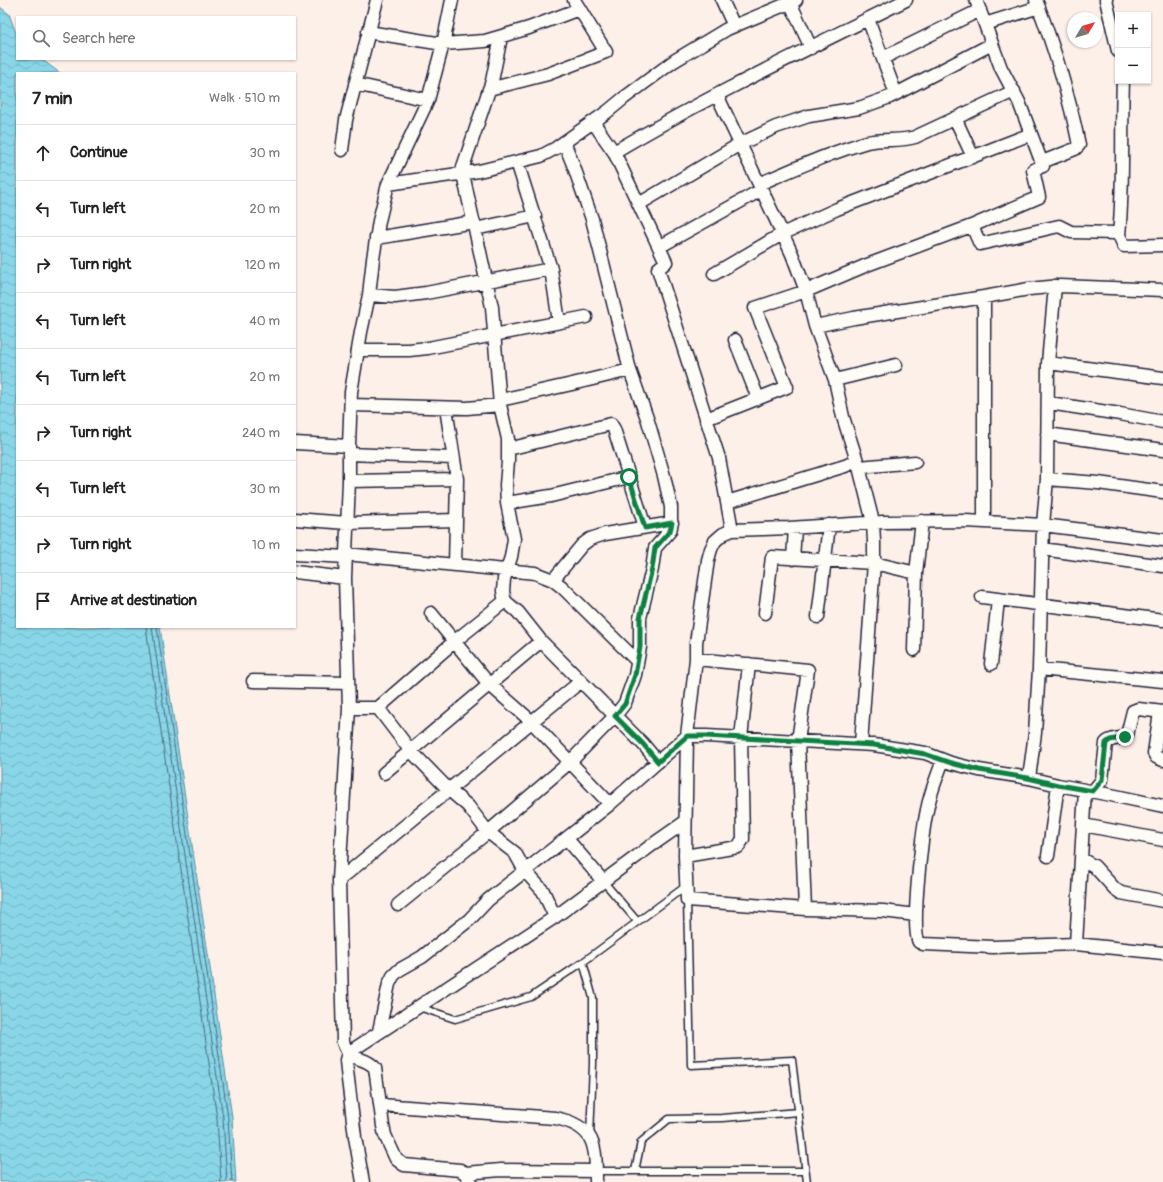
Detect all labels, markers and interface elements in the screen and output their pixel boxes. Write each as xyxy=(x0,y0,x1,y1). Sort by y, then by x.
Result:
north arrow xyxy=(1067,12,1103,48)
map controls xyxy=(1115,12,1151,84)
button: + xyxy=(1115,12,1151,48)
search box xyxy=(16,16,296,60)
icon: search xyxy=(30,27,52,49)
text: Search here xyxy=(62,29,135,48)
button: − xyxy=(1115,48,1151,84)
text: 7 min xyxy=(32,88,72,109)
text: Walk · 510 m xyxy=(209,90,280,106)
icon: ahead xyxy=(32,142,54,164)
text: Continue xyxy=(70,143,128,162)
text: 30 m xyxy=(250,145,280,161)
icon: left xyxy=(32,198,54,220)
text: Turn left xyxy=(70,199,126,218)
text: 20 m xyxy=(249,201,280,217)
icon: right xyxy=(32,254,54,276)
text: Turn right xyxy=(70,255,131,274)
text: 120 m xyxy=(244,257,280,273)
icon: left xyxy=(32,310,54,332)
text: Turn left xyxy=(70,311,126,330)
text: 40 m xyxy=(249,313,280,329)
icon: left xyxy=(32,366,54,388)
text: Turn left xyxy=(70,367,126,386)
text: 20 m xyxy=(249,369,280,385)
icon: right xyxy=(32,422,54,444)
text: Turn right xyxy=(70,423,131,442)
text: 240 m xyxy=(242,425,280,441)
route start xyxy=(620,468,638,486)
icon: left xyxy=(32,478,54,500)
text: Turn left xyxy=(70,479,126,498)
text: 30 m xyxy=(250,481,280,497)
icon: right xyxy=(32,534,54,556)
text: Turn right xyxy=(70,535,131,554)
text: 10 m xyxy=(252,537,280,553)
icon: arrive xyxy=(32,590,54,612)
text: Arrive at destination xyxy=(70,591,197,610)
route end xyxy=(1116,728,1134,746)

